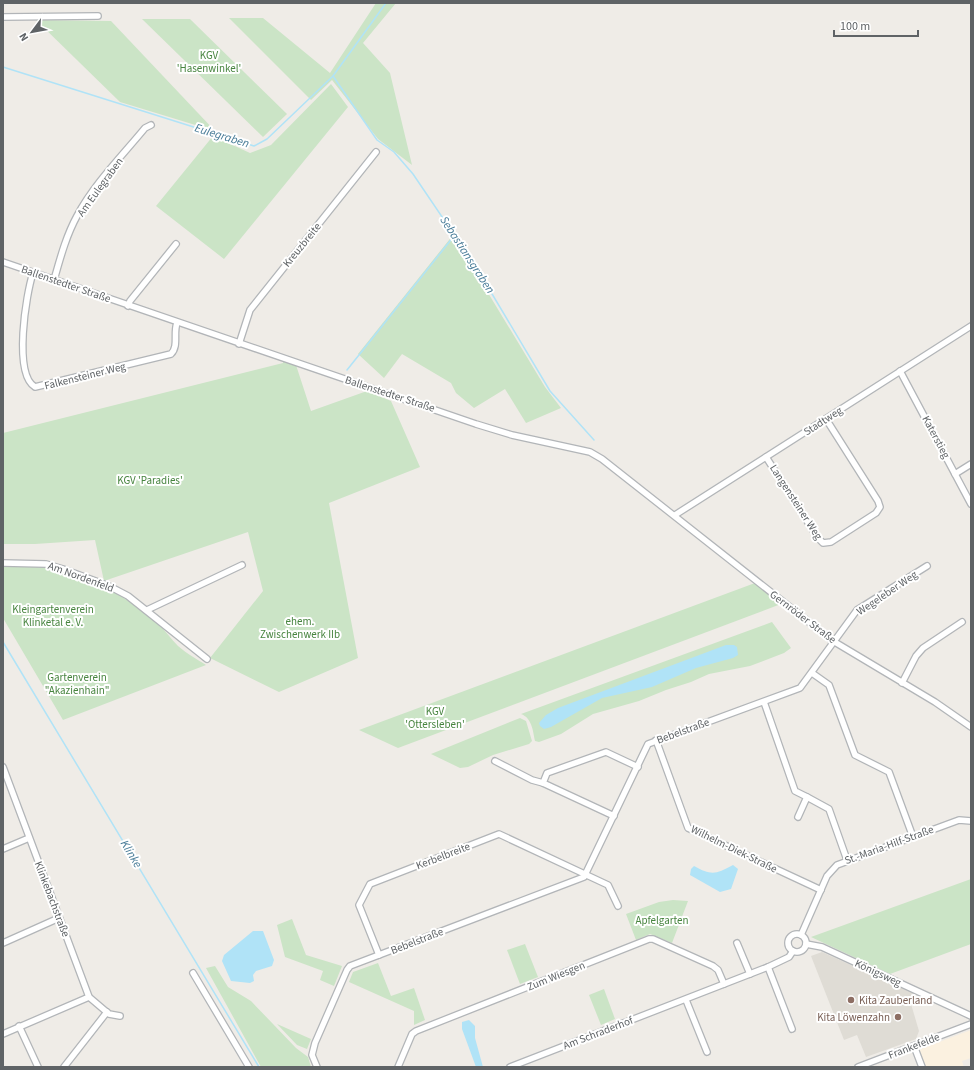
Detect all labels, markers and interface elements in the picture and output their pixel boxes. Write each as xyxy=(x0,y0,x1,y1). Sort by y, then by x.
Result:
north arrow xyxy=(12,12,52,52)
scale bar xyxy=(834,12,918,38)
text: 100 m xyxy=(840,18,870,35)
text: N xyxy=(16,30,32,44)
park label: KGV 'Hasenwinkel' xyxy=(177,48,241,76)
water label: Eulegraben xyxy=(193,120,251,152)
street label: Am Eulegraben xyxy=(74,155,126,219)
water label: Sebastiansgraben xyxy=(436,213,498,297)
street label: Kreuzbreite xyxy=(279,219,325,270)
street label: Ballenstedter Straße xyxy=(19,262,113,307)
street label: Falkensteiner Weg xyxy=(43,359,128,393)
street label: Ballenstedter Straße xyxy=(343,372,437,416)
street label: Stadtweg xyxy=(801,403,846,439)
street label: Katerstieg xyxy=(919,413,954,461)
street label: Langensteiner Weg xyxy=(766,461,826,543)
park label: KGV 'Paradies' xyxy=(117,473,183,488)
street label: Am Nordenfeld xyxy=(46,558,116,596)
street label: Wegeleber Weg xyxy=(854,567,921,619)
street label: Gernröder Straße xyxy=(767,587,840,647)
park label: Kleingartenverein Klinketal e. V. xyxy=(12,602,94,630)
park label: ehem. Zwischenwerk IIb xyxy=(260,614,340,642)
park label: Gartenverein "Akazienhain" xyxy=(45,670,109,698)
park label: KGV 'Ottersleben' xyxy=(405,704,465,732)
street label: Bebelstraße xyxy=(654,714,712,748)
street label: Wilhelm-Diek-Straße xyxy=(688,822,780,877)
street label: St.-Maria-Hilf-Straße xyxy=(842,822,936,868)
water label: Klinke xyxy=(116,837,146,871)
street label: Kerbelbreite xyxy=(414,839,473,873)
street label: Klinkebachstraße xyxy=(31,859,74,940)
park label: Apfelgarten xyxy=(635,913,689,928)
street label: Bebelstraße xyxy=(389,924,446,958)
street label: Königsweg xyxy=(852,956,904,991)
street label: Zum Wiesgen xyxy=(525,958,587,994)
place label: Kita Zauberland xyxy=(859,993,932,1008)
marker: Kita Zauberland xyxy=(846,995,856,1005)
place label: Kita Löwenzahn xyxy=(817,1010,890,1025)
street label: Am Schraderhof xyxy=(561,1012,636,1053)
marker: Kita Löwenzahn xyxy=(893,1012,903,1022)
street label: Frankefelde xyxy=(886,1029,942,1063)

